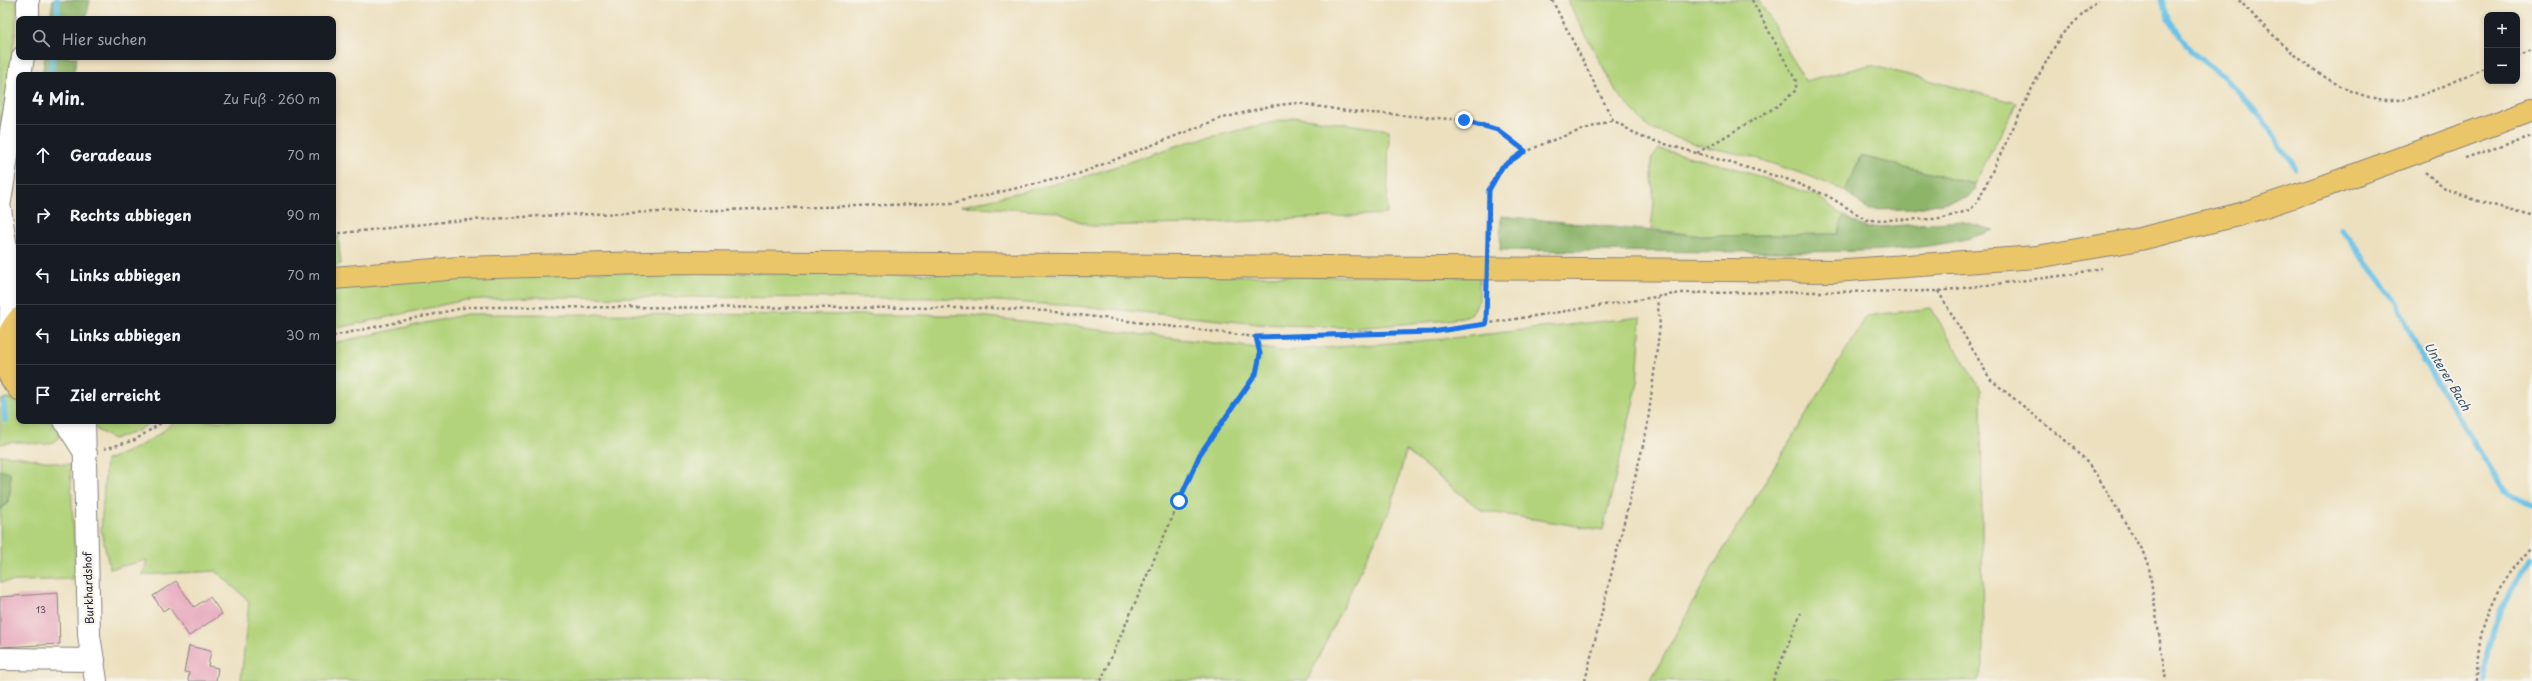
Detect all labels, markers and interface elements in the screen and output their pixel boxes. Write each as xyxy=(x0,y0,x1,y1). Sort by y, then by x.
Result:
map controls xyxy=(2484,12,2520,84)
button: + xyxy=(2484,12,2520,48)
search box xyxy=(16,16,336,60)
icon: search xyxy=(30,27,52,49)
text: Hier suchen xyxy=(62,27,147,50)
button: − xyxy=(2484,48,2520,84)
text: 4 Min. xyxy=(32,85,85,111)
text: Zu Fuß · 260 m xyxy=(223,89,320,108)
route end xyxy=(1455,111,1473,129)
text: Geradeaus xyxy=(70,143,152,166)
icon: ahead xyxy=(32,144,54,166)
text: 70 m xyxy=(287,145,320,164)
text: Rechts abbiegen xyxy=(70,203,191,226)
icon: right xyxy=(32,204,54,226)
text: 90 m xyxy=(287,205,320,224)
text: Links abbiegen xyxy=(70,263,181,286)
icon: left xyxy=(32,264,54,286)
text: 70 m xyxy=(287,265,320,284)
text: Links abbiegen xyxy=(70,323,181,346)
icon: left xyxy=(32,324,54,346)
text: 30 m xyxy=(286,325,320,344)
water label: Unterer Bach xyxy=(2420,338,2476,415)
text: Ziel erreicht xyxy=(70,383,161,406)
icon: arrive xyxy=(32,384,54,406)
route start xyxy=(1170,492,1188,510)
street label: Burkhardshof xyxy=(78,550,98,624)
house number: 13 xyxy=(36,602,46,616)

